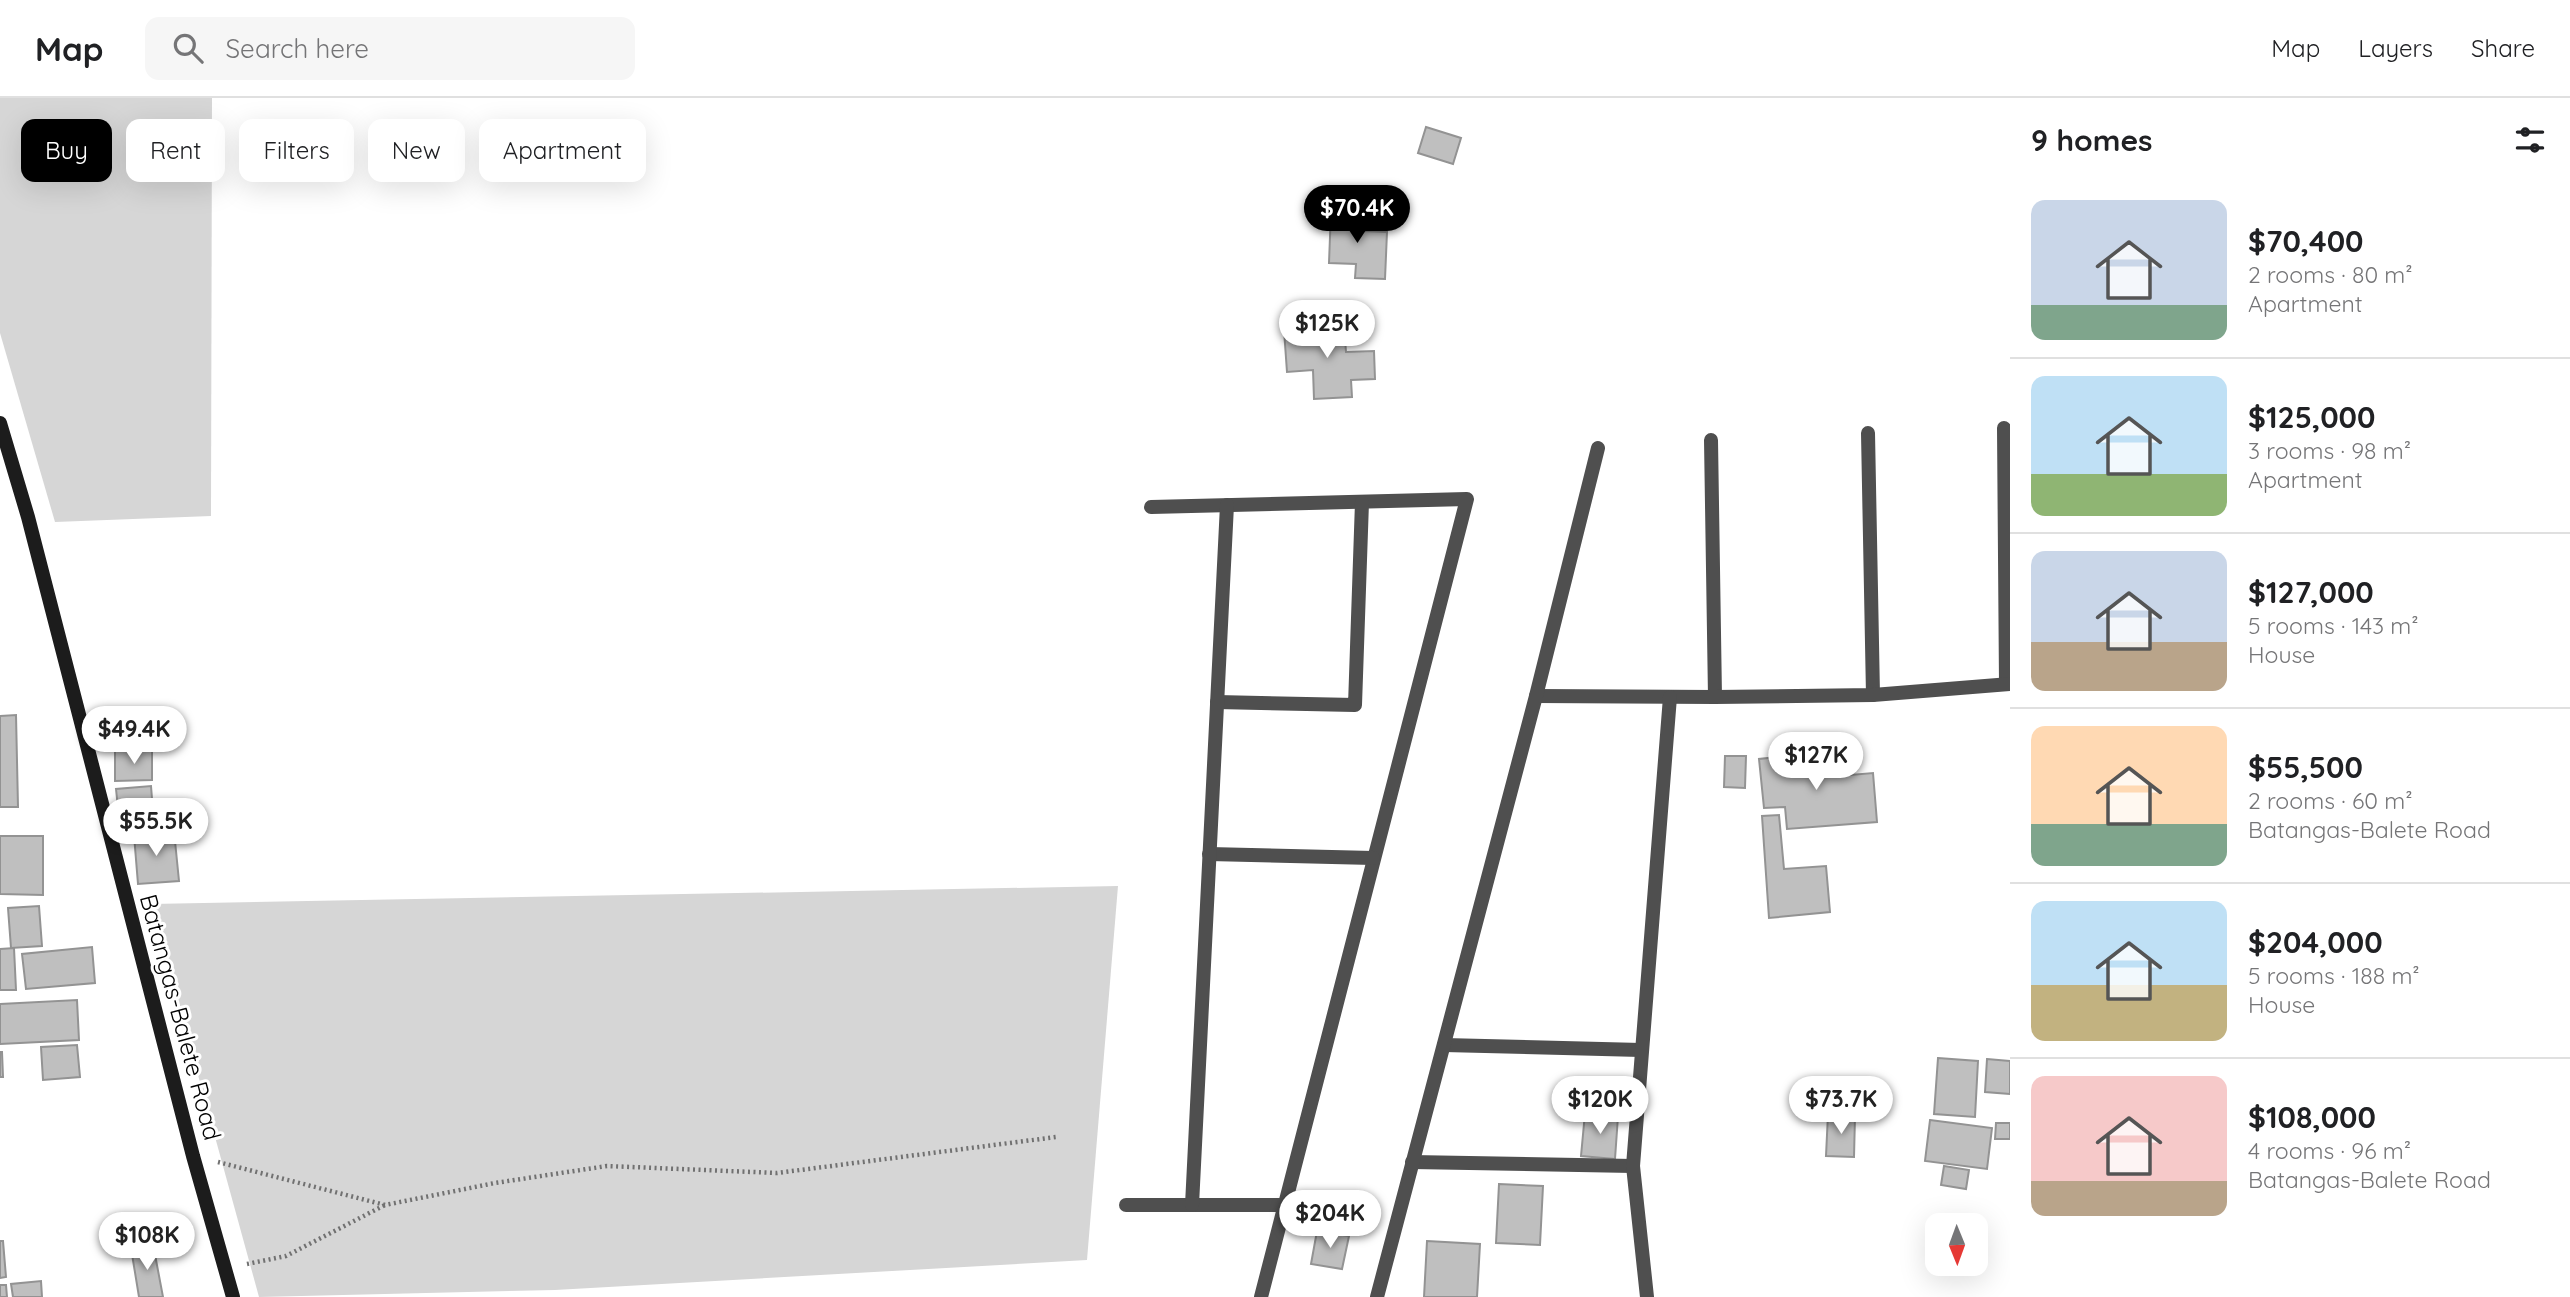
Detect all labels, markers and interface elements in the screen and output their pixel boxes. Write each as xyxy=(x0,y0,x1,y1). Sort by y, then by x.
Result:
search box xyxy=(145,17,635,80)
text: Map xyxy=(35,28,103,69)
icon: search xyxy=(169,29,207,67)
text: Search here xyxy=(225,32,369,65)
text: Map xyxy=(2271,33,2320,63)
text: Layers xyxy=(2358,33,2433,63)
text: Share xyxy=(2471,33,2535,63)
chip: Buy xyxy=(21,119,112,182)
chip: Rent xyxy=(126,119,225,182)
chip: Filters xyxy=(239,119,354,182)
chip: New xyxy=(368,119,465,182)
chip: Apartment xyxy=(479,119,646,182)
text: 9 homes xyxy=(2031,121,2153,159)
icon: filters xyxy=(2511,121,2549,159)
pin: $70.4K xyxy=(1300,186,1414,245)
text: $70.4K xyxy=(1320,193,1394,222)
text: $70,400 xyxy=(2248,222,2364,260)
icon: home xyxy=(2087,228,2171,312)
text: 2 rooms · 80 m² xyxy=(2248,260,2413,289)
text: Apartment xyxy=(2248,289,2362,318)
pin: $125K xyxy=(1278,300,1376,360)
text: $125K xyxy=(1295,308,1359,337)
text: $125,000 xyxy=(2248,398,2375,436)
icon: home xyxy=(2087,404,2171,488)
text: 3 rooms · 98 m² xyxy=(2248,436,2411,465)
text: Apartment xyxy=(2248,465,2362,494)
text: $127,000 xyxy=(2248,573,2374,611)
icon: home xyxy=(2087,579,2171,663)
text: 5 rooms · 143 m² xyxy=(2248,611,2419,640)
text: House xyxy=(2248,640,2315,669)
pin: $49.4K xyxy=(77,706,191,766)
text: $49.4K xyxy=(98,714,170,743)
pin: $127K xyxy=(1767,732,1865,792)
text: $127K xyxy=(1784,740,1848,769)
text: $55,500 xyxy=(2248,748,2363,786)
icon: home xyxy=(2087,754,2171,838)
text: 2 rooms · 60 m² xyxy=(2248,786,2413,815)
pin: $55.5K xyxy=(99,798,213,858)
text: $55.5K xyxy=(119,806,193,835)
text: Batangas-Balete Road xyxy=(2248,815,2491,844)
street label: Batangas-Balete Road xyxy=(134,891,228,1143)
text: $204,000 xyxy=(2248,923,2383,961)
icon: home xyxy=(2087,929,2171,1013)
text: 5 rooms · 188 m² xyxy=(2248,961,2420,990)
text: House xyxy=(2248,990,2315,1019)
pin: $120K xyxy=(1551,1076,1649,1136)
pin: $73.7K xyxy=(1784,1076,1898,1136)
text: $120K xyxy=(1568,1084,1632,1113)
text: $73.7K xyxy=(1805,1084,1877,1113)
text: $108,000 xyxy=(2248,1098,2376,1136)
icon: home xyxy=(2087,1104,2171,1188)
text: 4 rooms · 96 m² xyxy=(2248,1136,2411,1165)
text: Batangas-Balete Road xyxy=(2248,1165,2491,1194)
pin: $204K xyxy=(1281,1190,1379,1250)
text: $204K xyxy=(1295,1198,1365,1227)
pin: $108K xyxy=(98,1212,196,1272)
north arrow xyxy=(1925,1213,1988,1276)
map controls xyxy=(1925,1213,1988,1276)
text: $108K xyxy=(115,1220,179,1249)

